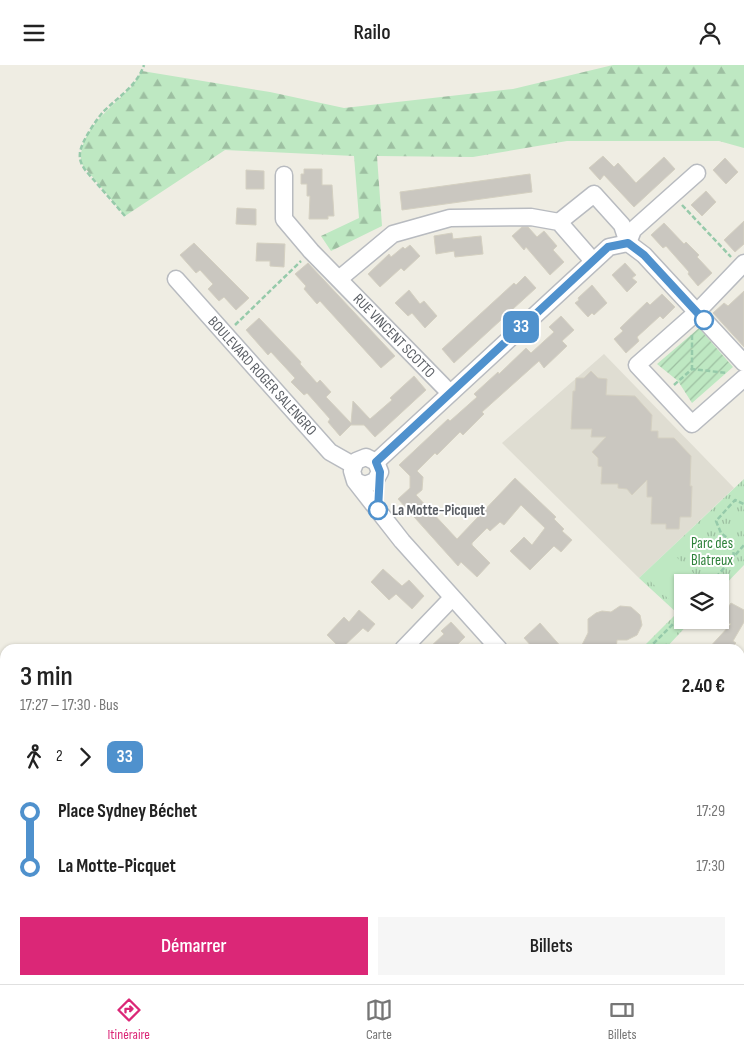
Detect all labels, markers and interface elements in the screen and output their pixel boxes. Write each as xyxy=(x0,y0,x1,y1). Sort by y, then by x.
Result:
icon: menu xyxy=(20,19,48,47)
text: Railo xyxy=(353,19,391,46)
icon: person xyxy=(696,19,724,47)
street label: RUE VINCENT SCOTTO xyxy=(349,290,439,382)
unlabelled marker xyxy=(694,310,714,330)
line badge: 33 xyxy=(498,311,544,343)
street label: BOULEVARD ROGER SALENGRO xyxy=(203,312,321,440)
text: 33 xyxy=(513,316,529,337)
marker: La Motte-Picquet xyxy=(368,500,388,520)
place label: La Motte-Picquet xyxy=(392,501,485,520)
park label: Parc des Blatreux xyxy=(691,534,733,570)
map controls xyxy=(674,574,729,629)
button: layers xyxy=(674,574,729,629)
text: 3 min xyxy=(20,660,73,693)
text: 2.40 € xyxy=(682,675,725,698)
text: 17:27 – 17:30 · Bus xyxy=(20,696,118,715)
icon: walk xyxy=(20,743,48,771)
icon: forward xyxy=(71,743,99,771)
text: 33 xyxy=(117,746,133,767)
text: 2 xyxy=(56,747,63,766)
text: Place Sydney Béchet xyxy=(58,800,197,823)
text: 17:29 xyxy=(696,802,725,821)
text: La Motte-Picquet xyxy=(58,855,176,878)
text: 17:30 xyxy=(696,857,725,876)
button: Démarrer xyxy=(20,917,368,975)
button: Billets xyxy=(378,917,725,975)
tab: Itinéraire xyxy=(107,996,150,1043)
tab: Carte xyxy=(365,996,393,1043)
tab: Billets xyxy=(608,996,637,1043)

